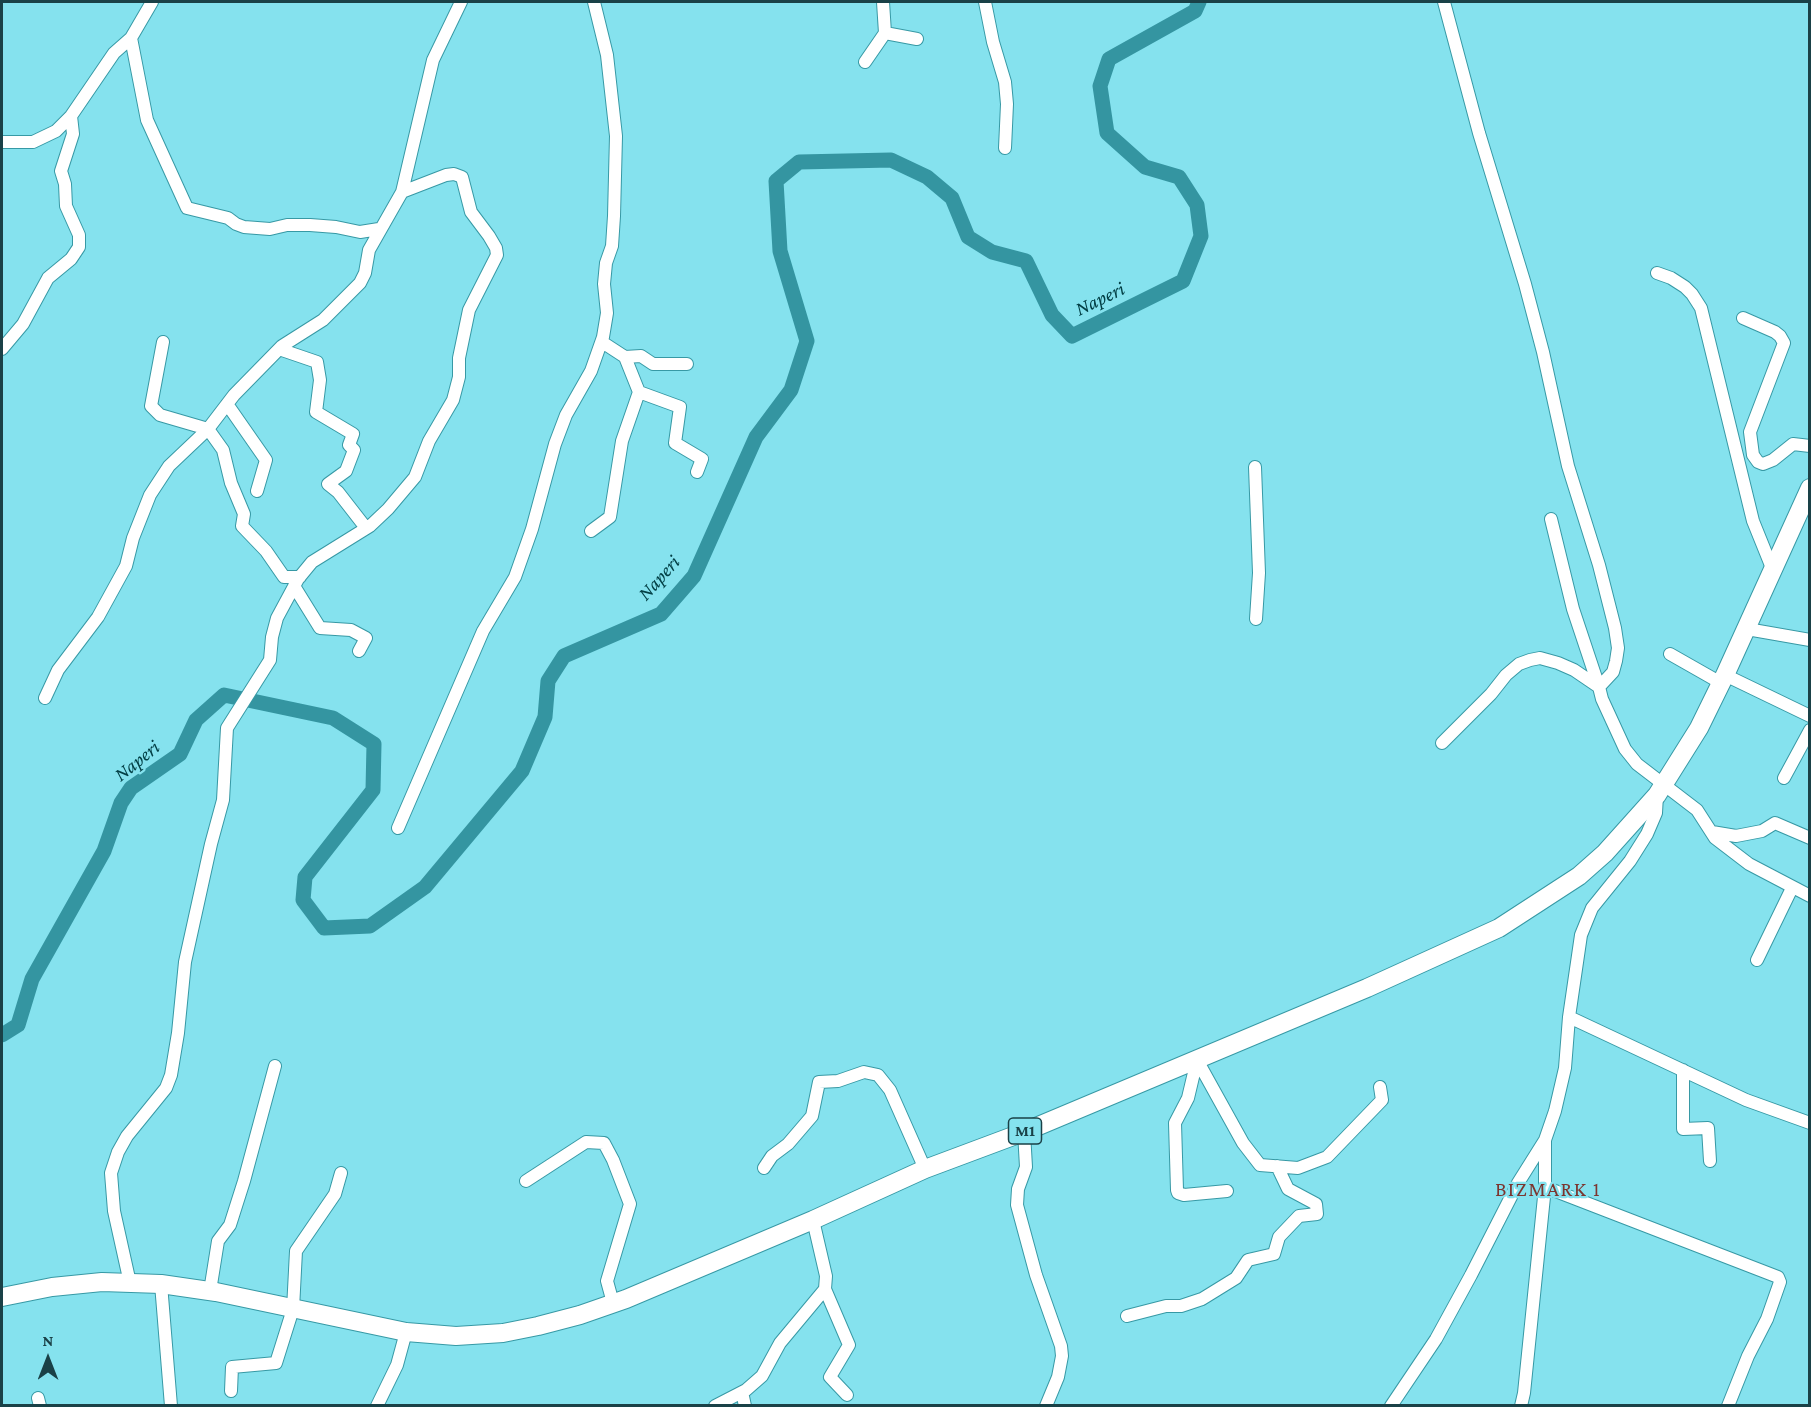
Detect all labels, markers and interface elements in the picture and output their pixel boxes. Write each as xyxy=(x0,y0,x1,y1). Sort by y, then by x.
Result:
water label: Naperi xyxy=(1071,277,1129,321)
water label: Naperi xyxy=(633,551,685,605)
water label: Naperi xyxy=(109,735,165,787)
road number: M1 xyxy=(1008,1118,1042,1144)
district label: BIZMARK 1 xyxy=(1495,1177,1601,1203)
north arrow xyxy=(18,1329,78,1389)
text: N xyxy=(43,1332,53,1349)

